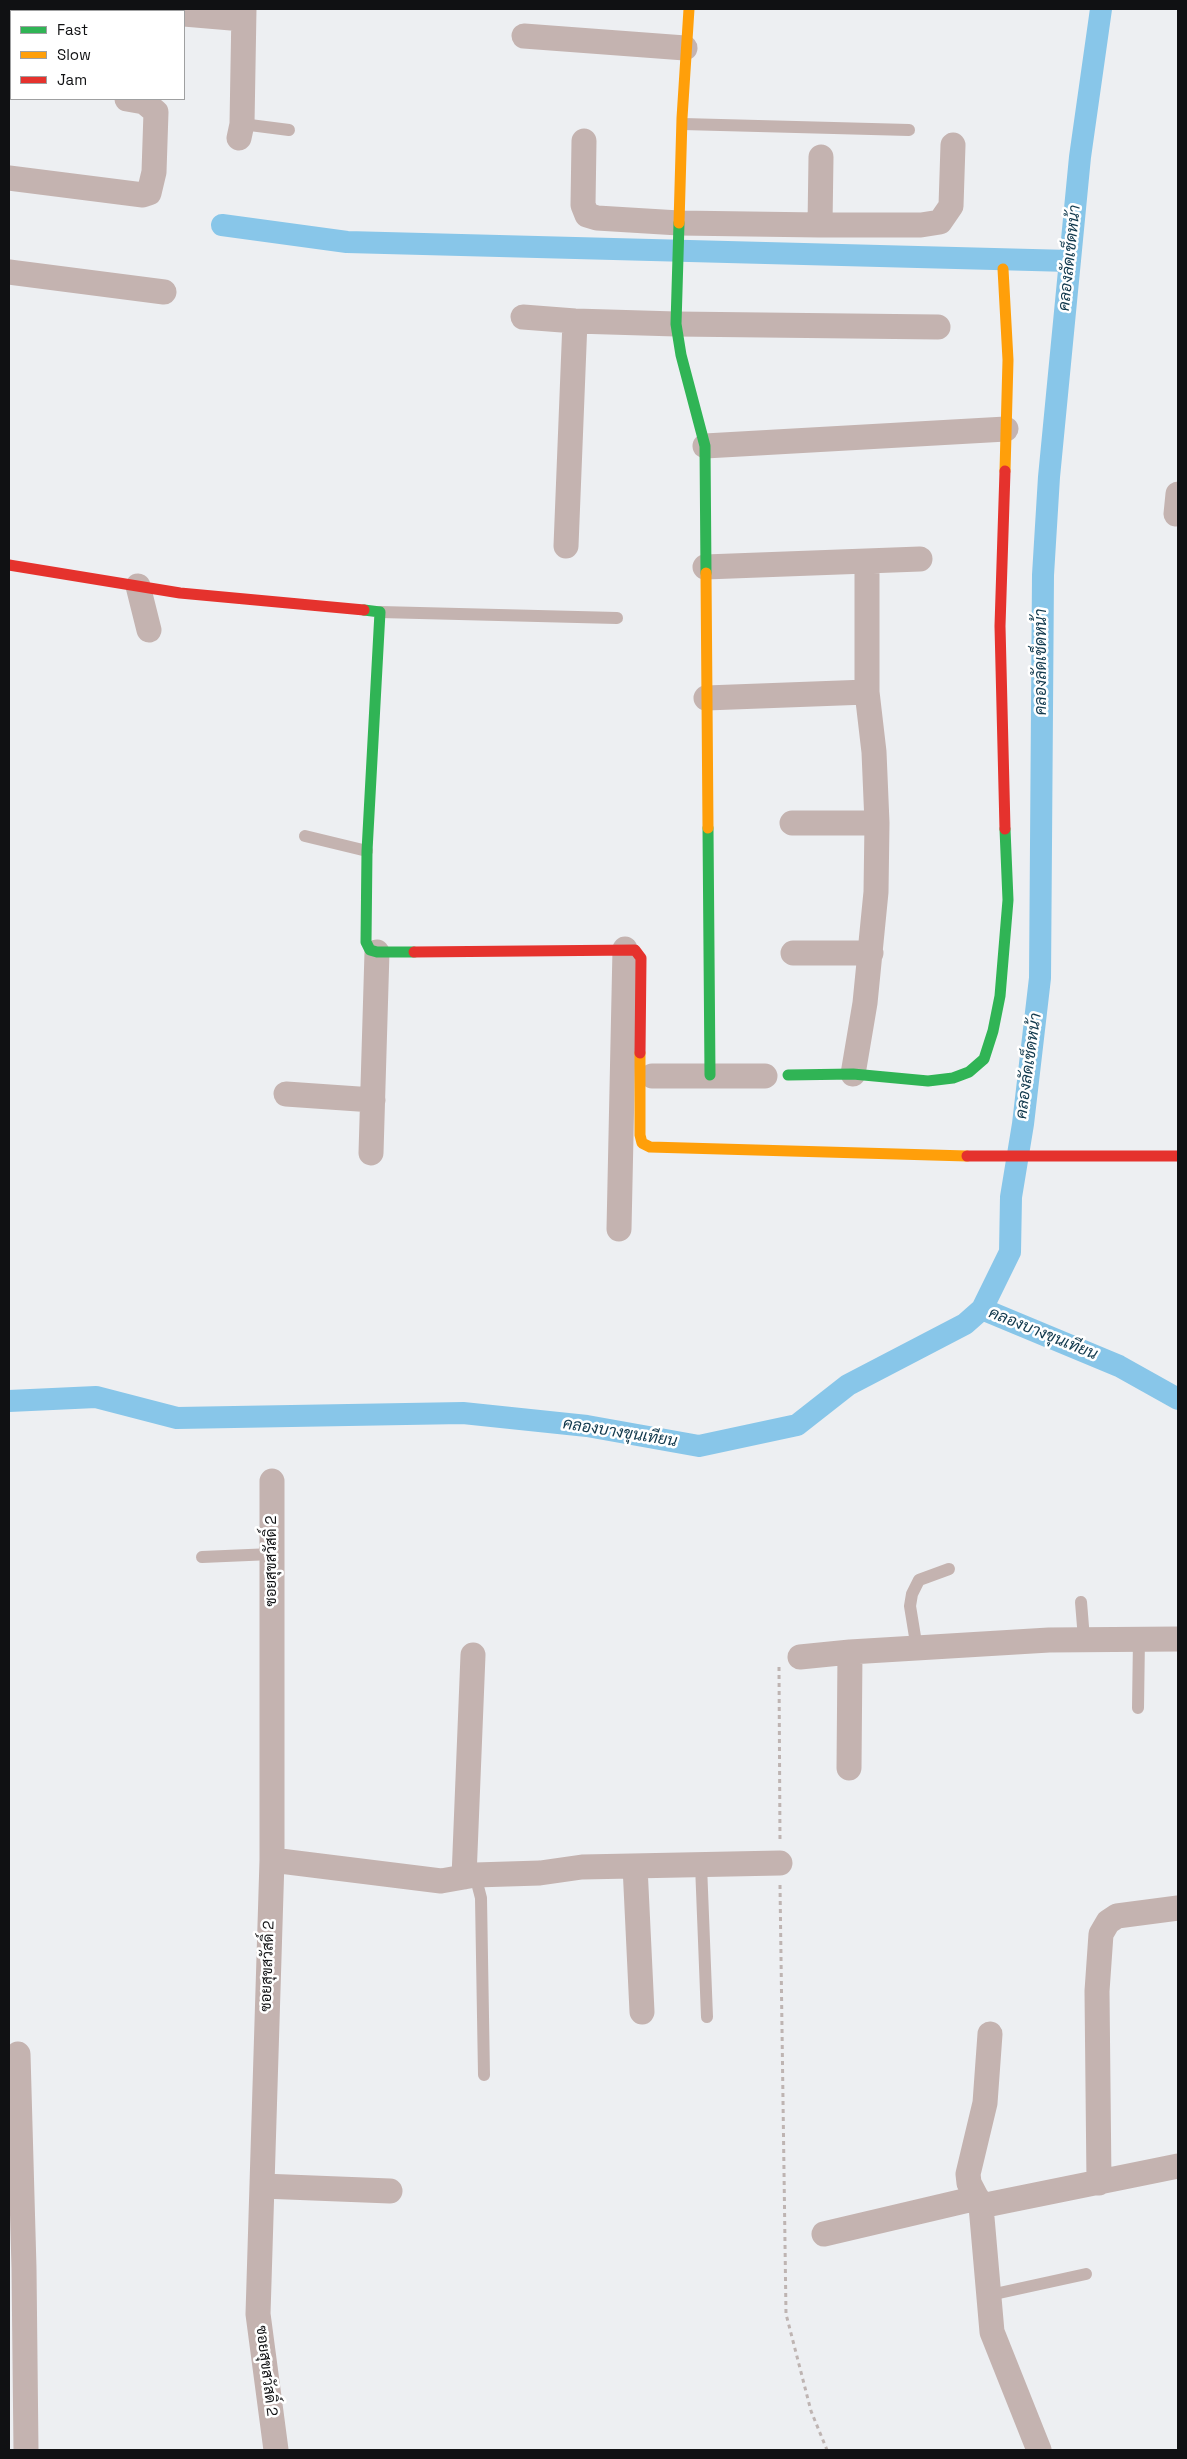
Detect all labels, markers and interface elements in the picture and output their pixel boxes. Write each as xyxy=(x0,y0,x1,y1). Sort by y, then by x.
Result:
legend xyxy=(10,10,185,100)
text: Fast xyxy=(57,20,88,39)
text: Slow xyxy=(57,45,91,64)
text: Jam xyxy=(57,70,87,89)
water label: คลองลัดเช็ดหน้า xyxy=(1055,204,1085,312)
water label: คลองลัดเช็ดหน้า xyxy=(1032,609,1052,715)
water label: คลองลัดเช็ดหน้า xyxy=(1012,1012,1046,1120)
water label: คลองบางขุนเทียน xyxy=(986,1303,1100,1365)
water label: คลองบางขุนเทียน xyxy=(561,1414,679,1452)
street label: ซอยสุขสวัสดิ์ 2 xyxy=(263,1515,281,1607)
street label: ซอยสุขสวัสดิ์ 2 xyxy=(257,1920,279,2012)
street label: ซอยสุขสวัสดิ์ 2 xyxy=(252,2325,280,2417)

